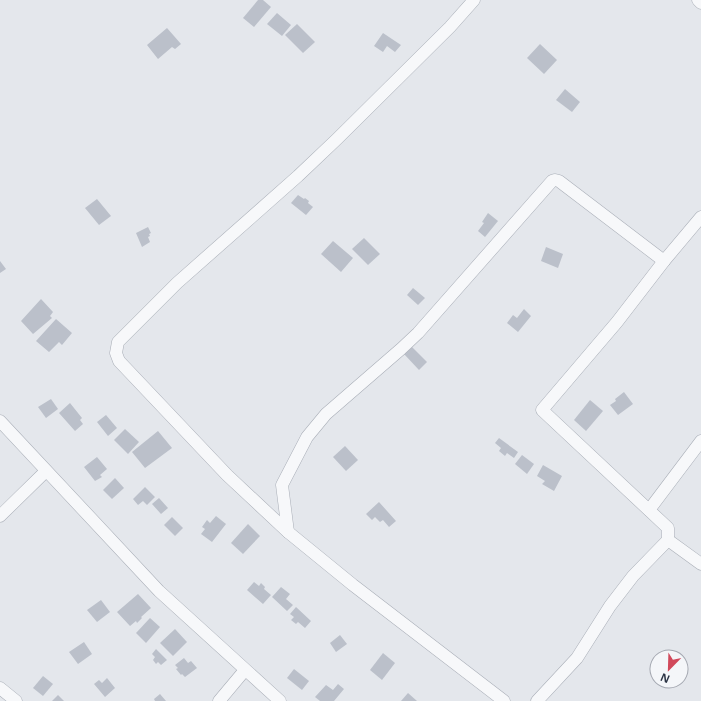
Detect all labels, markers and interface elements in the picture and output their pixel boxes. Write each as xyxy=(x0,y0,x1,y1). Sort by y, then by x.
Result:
north arrow xyxy=(649,649,689,689)
text: N xyxy=(658,670,672,687)

